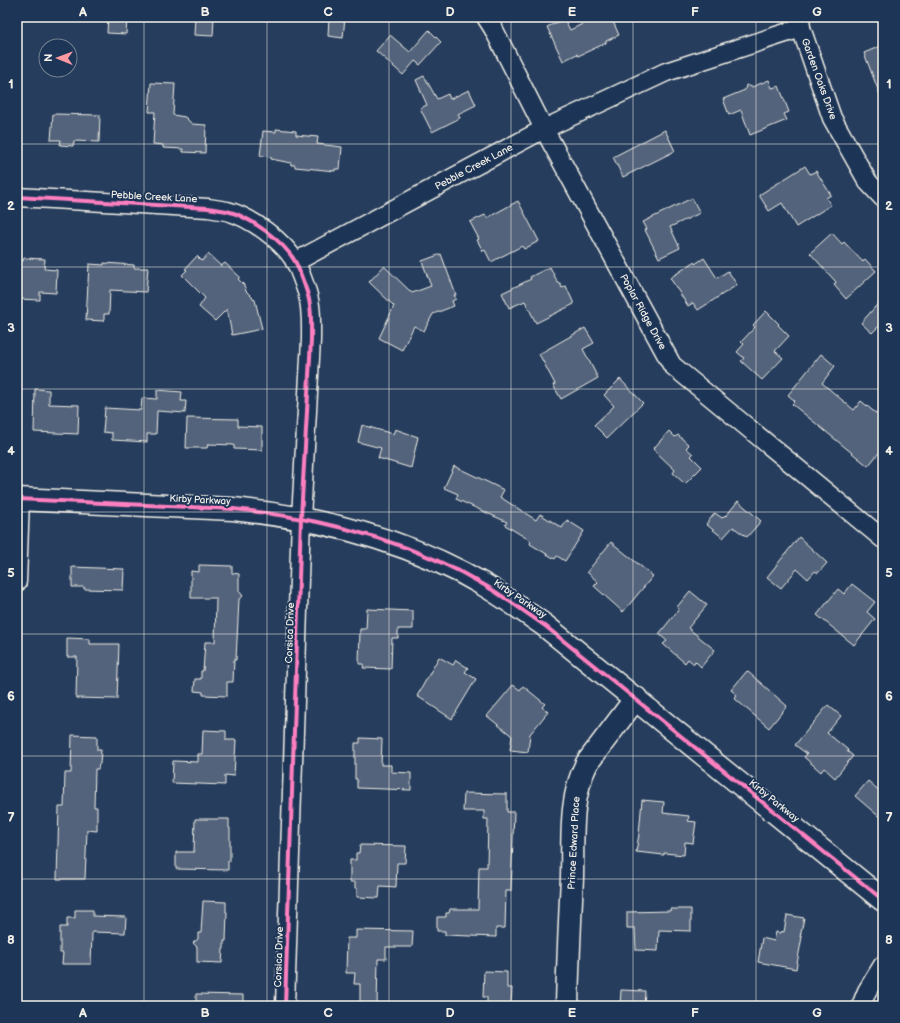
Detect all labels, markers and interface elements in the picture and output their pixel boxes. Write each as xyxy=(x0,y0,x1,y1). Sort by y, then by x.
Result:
text: A xyxy=(78,4,87,20)
text: B xyxy=(200,4,210,20)
text: C xyxy=(323,4,333,20)
text: D xyxy=(445,4,455,20)
text: E xyxy=(568,4,577,20)
text: F xyxy=(691,4,699,20)
text: G xyxy=(812,4,822,20)
street label: Garden Oaks Drive xyxy=(799,37,839,121)
north arrow xyxy=(38,38,78,78)
text: N xyxy=(42,54,55,62)
text: 1 xyxy=(8,76,14,92)
text: 1 xyxy=(886,76,892,92)
street label: Pebble Creek Lane xyxy=(433,141,515,193)
street label: Pebble Creek Lane xyxy=(110,189,198,205)
text: 2 xyxy=(7,198,15,214)
text: 2 xyxy=(885,198,893,214)
street label: Poplar Ridge Drive xyxy=(617,272,669,352)
text: 3 xyxy=(7,320,15,336)
text: 3 xyxy=(885,320,893,336)
text: 4 xyxy=(7,443,15,459)
text: 4 xyxy=(885,443,893,459)
street label: Kirby Parkway xyxy=(169,492,231,508)
text: 5 xyxy=(7,565,15,581)
text: 5 xyxy=(885,565,893,581)
street label: Kirby Parkway xyxy=(491,577,549,621)
street label: Corsica Drive xyxy=(283,602,297,664)
text: 6 xyxy=(7,688,15,704)
text: 6 xyxy=(885,688,893,704)
street label: Kirby Parkway xyxy=(746,777,802,825)
street label: Prince Edward Place xyxy=(566,796,582,890)
text: 7 xyxy=(7,810,15,826)
text: 7 xyxy=(885,810,893,826)
street label: Corsica Drive xyxy=(272,926,286,988)
text: 8 xyxy=(7,932,15,948)
text: 8 xyxy=(885,932,893,948)
text: A xyxy=(78,1005,87,1021)
text: B xyxy=(200,1005,210,1021)
text: C xyxy=(323,1005,333,1021)
text: D xyxy=(445,1005,455,1021)
text: E xyxy=(568,1005,577,1021)
text: F xyxy=(691,1005,699,1021)
text: G xyxy=(812,1005,822,1021)

